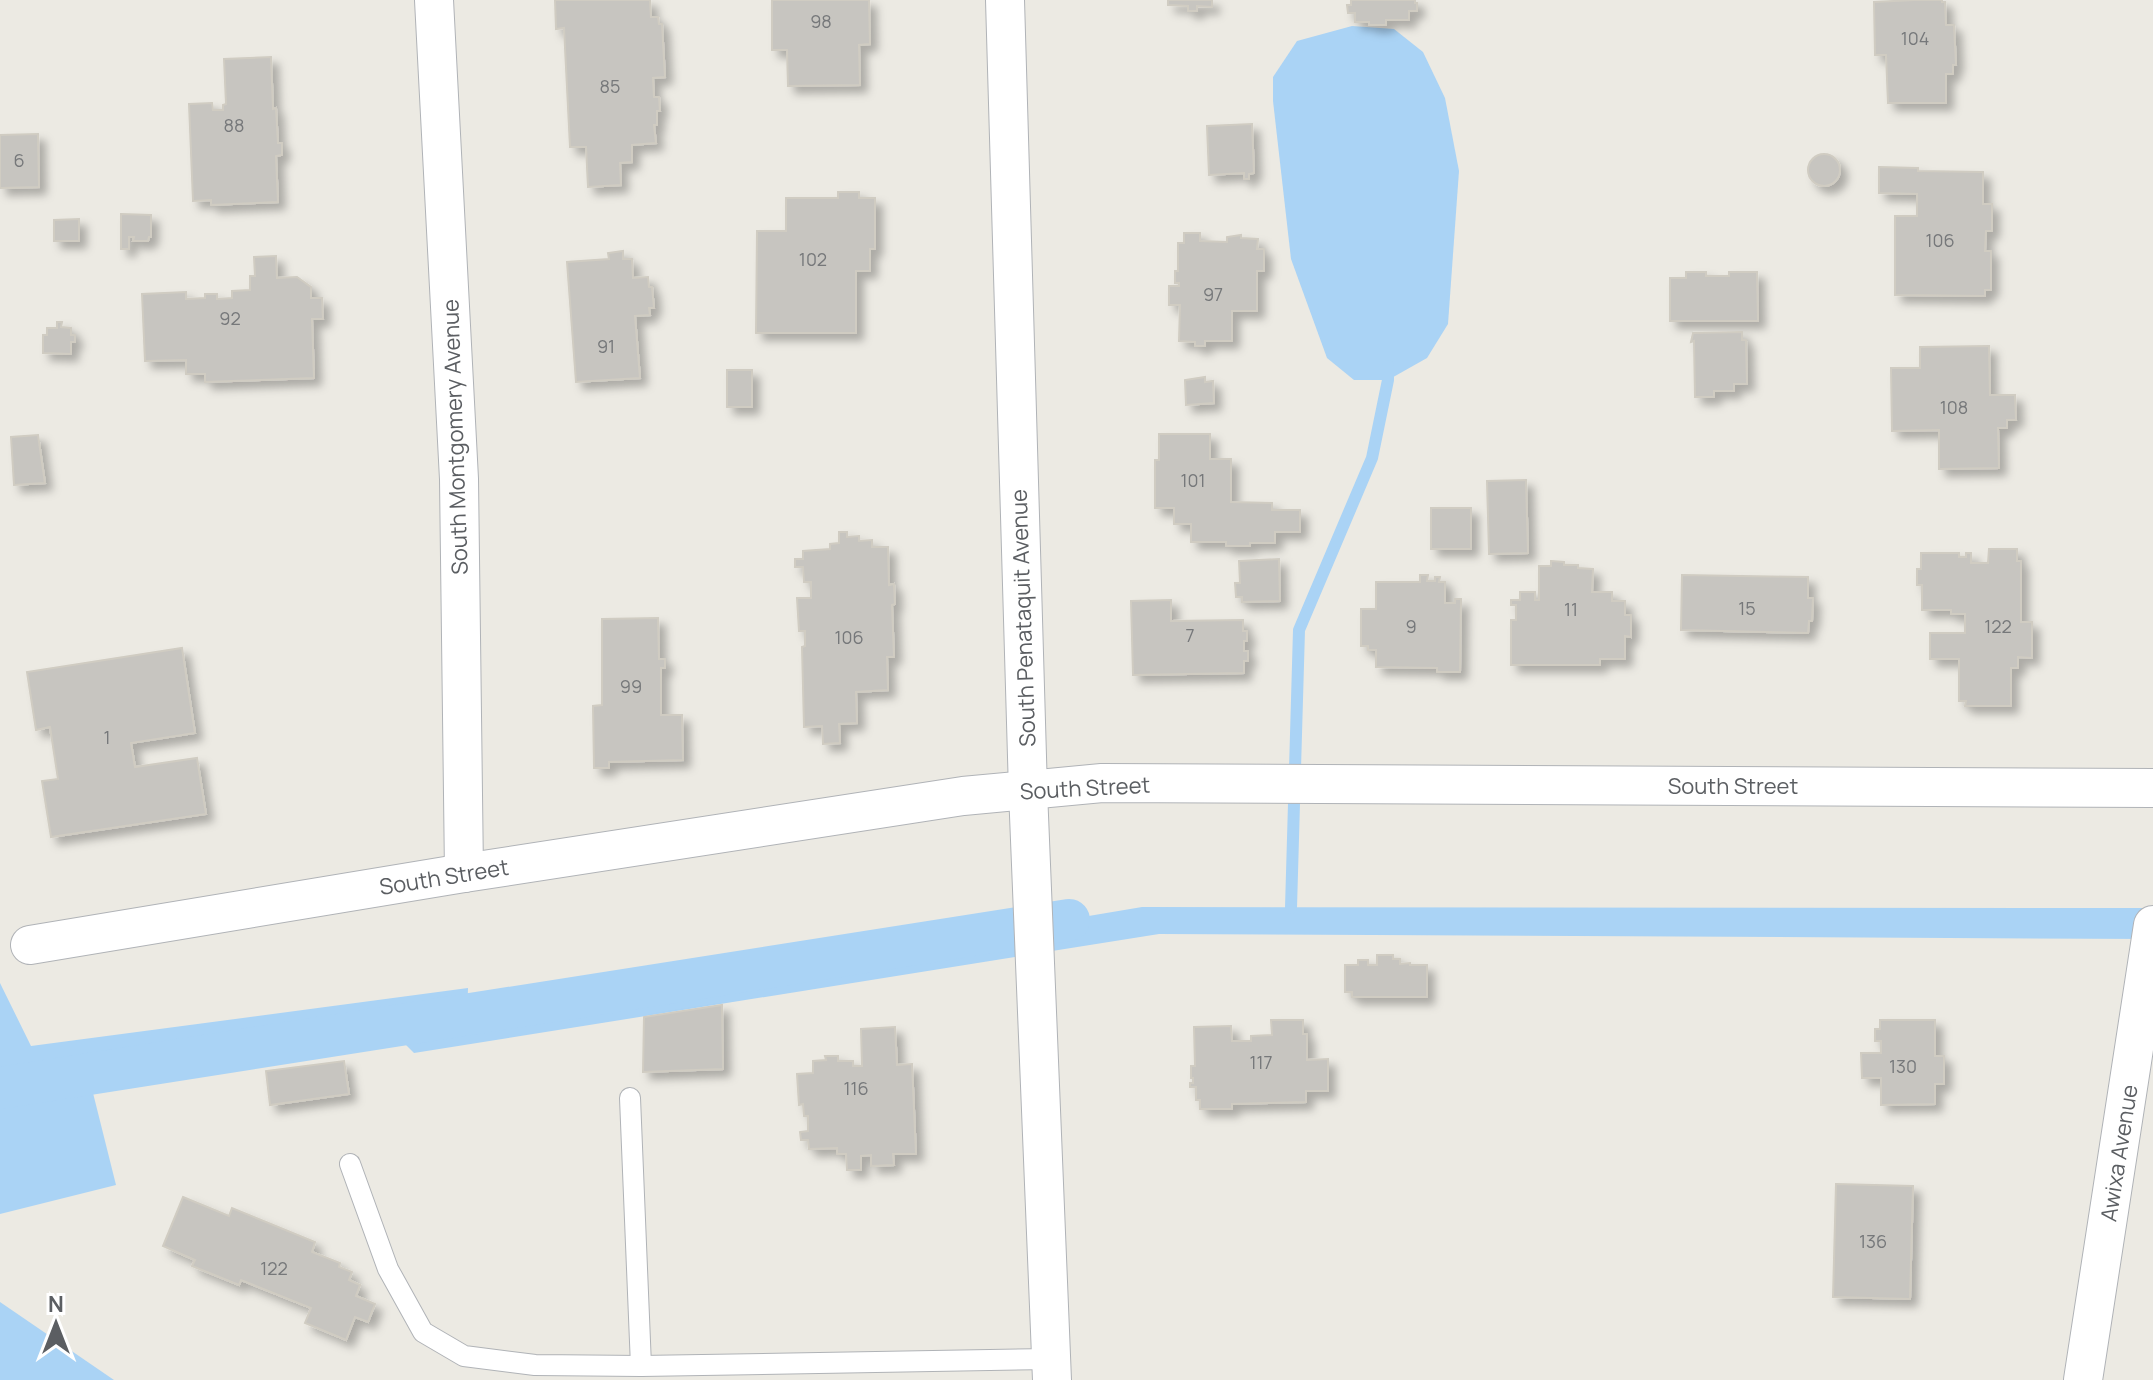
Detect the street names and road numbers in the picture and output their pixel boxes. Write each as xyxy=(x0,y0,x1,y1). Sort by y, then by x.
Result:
street label: South Montgomery Avenue xyxy=(435,298,475,575)
street label: South Penataquit Avenue xyxy=(1004,489,1042,747)
street label: South Street xyxy=(1019,770,1151,806)
street label: South Street xyxy=(1668,771,1798,801)
street label: South Street xyxy=(377,852,511,902)
street label: Awixa Avenue xyxy=(2093,1082,2145,1224)

